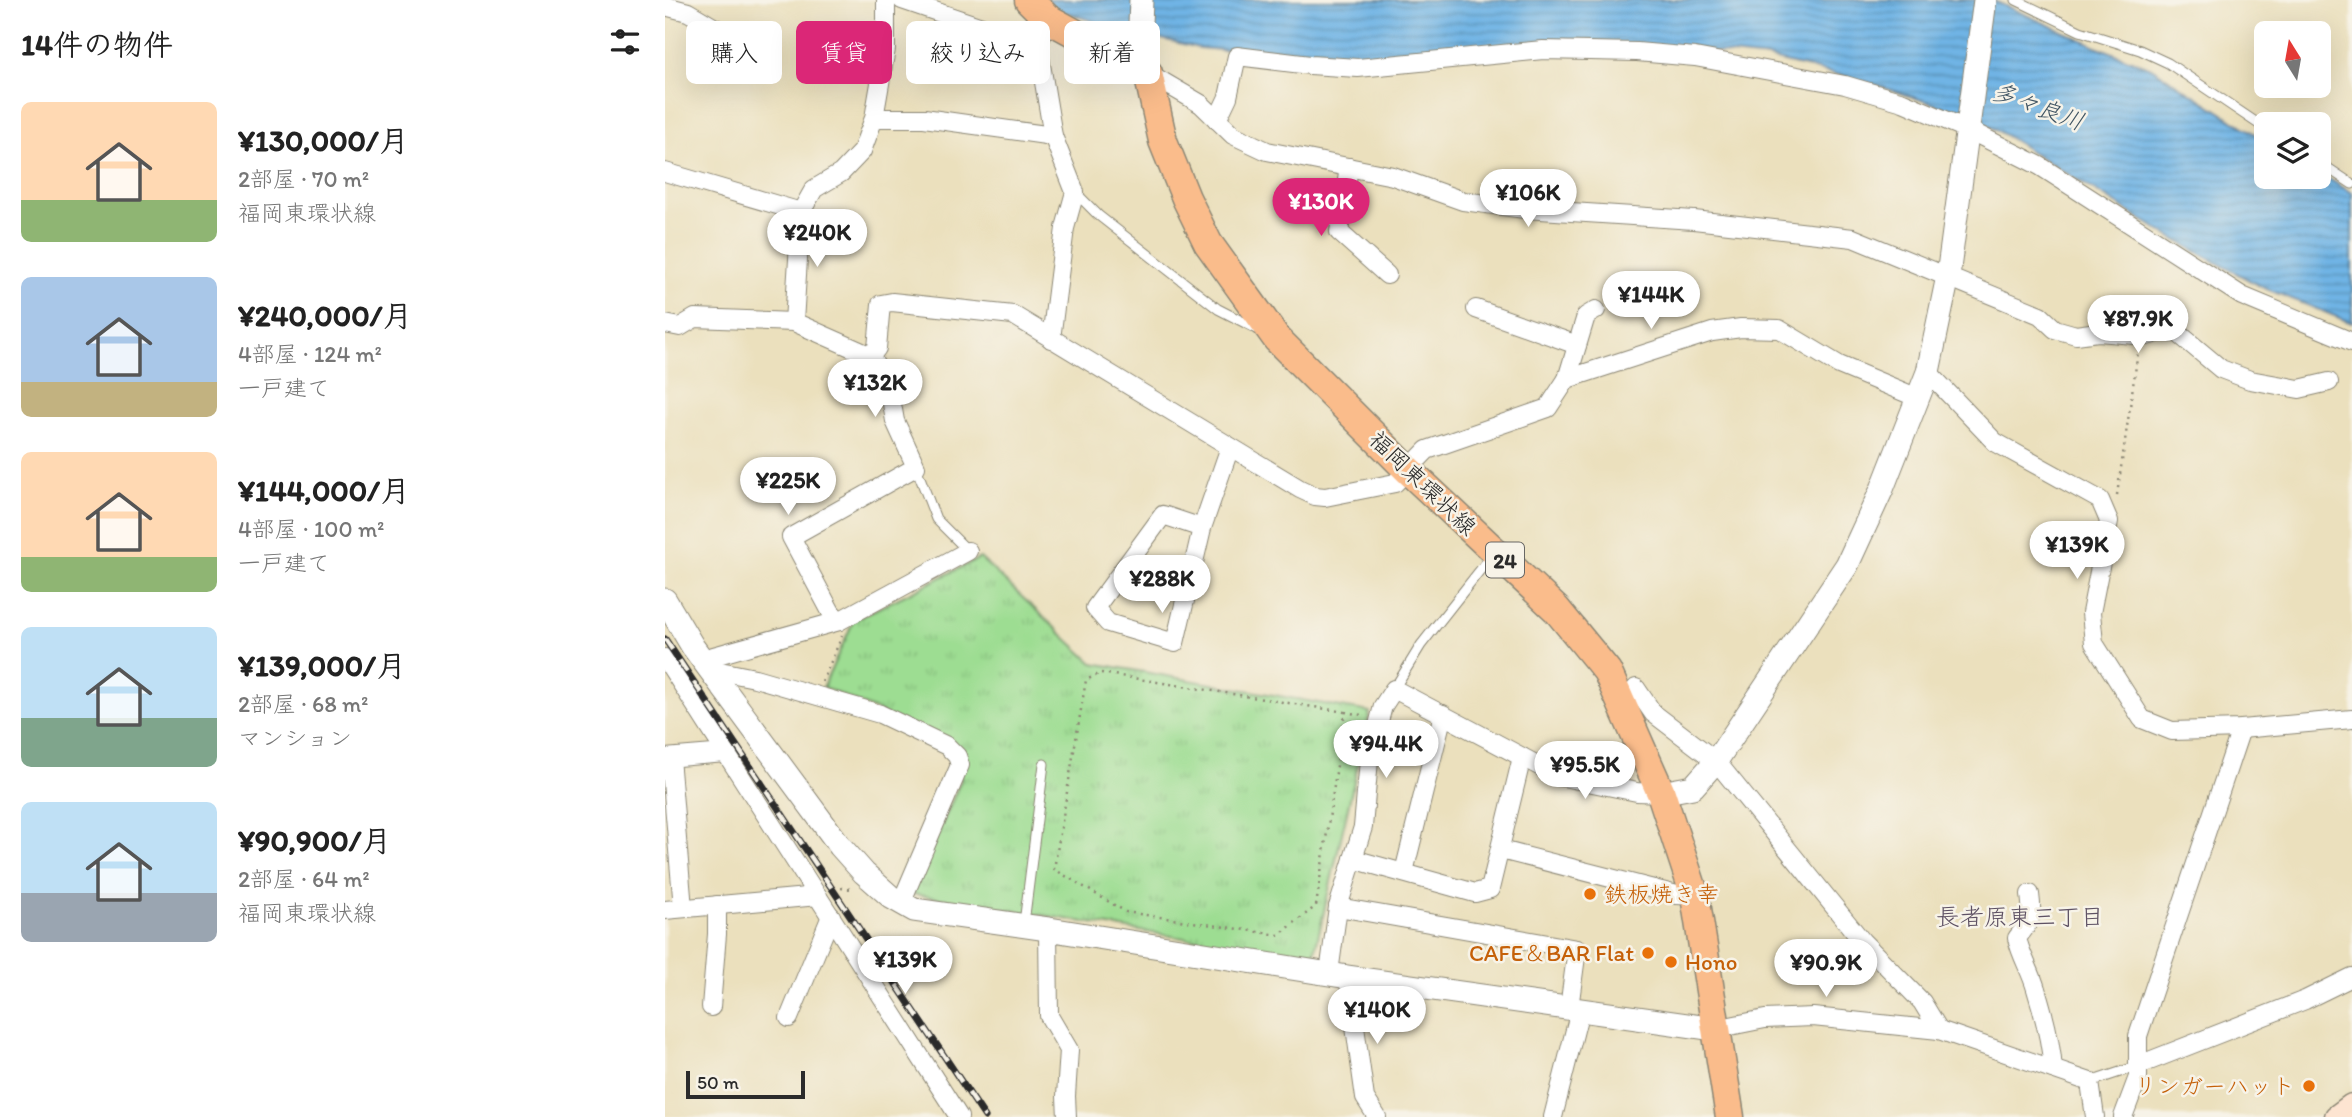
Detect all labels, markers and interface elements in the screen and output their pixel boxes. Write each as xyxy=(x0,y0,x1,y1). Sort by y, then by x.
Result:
chip: 購入 xyxy=(686,21,782,84)
chip: 賃貸 xyxy=(796,21,892,84)
chip: 絞り込み xyxy=(906,21,1050,84)
chip: 新着 xyxy=(1064,21,1160,84)
north arrow xyxy=(2254,21,2331,98)
map controls xyxy=(2254,21,2331,189)
icon: filters xyxy=(606,23,644,61)
text: 14件の物件 xyxy=(21,26,173,63)
water label: 多々良川 xyxy=(1988,76,2088,136)
button: layers xyxy=(2254,112,2331,189)
text: ¥130,000/月 xyxy=(238,122,409,159)
icon: home xyxy=(77,130,161,214)
text: 2部屋 · 70 m² xyxy=(238,165,369,193)
pin: ¥106K xyxy=(1479,170,1577,229)
pin: ¥130K xyxy=(1272,178,1370,238)
text: ¥106K xyxy=(1496,178,1560,206)
text: ¥130K xyxy=(1289,187,1353,215)
text: 福岡東環状線 xyxy=(238,199,376,227)
pin: ¥240K xyxy=(768,210,866,269)
text: ¥240K xyxy=(783,218,851,246)
pin: ¥144K xyxy=(1602,272,1700,331)
text: ¥144K xyxy=(1618,280,1684,308)
pin: ¥87.9K xyxy=(2081,296,2195,355)
text: ¥240,000/月 xyxy=(238,297,412,334)
text: ¥87.9K xyxy=(2103,304,2173,332)
icon: home xyxy=(77,305,161,389)
text: 4部屋 · 124 m² xyxy=(238,340,382,368)
pin: ¥132K xyxy=(826,360,924,419)
text: ¥132K xyxy=(844,368,906,396)
text: 一戸建て xyxy=(238,374,330,402)
street label: 福岡東環状線 xyxy=(1364,425,1482,541)
pin: ¥225K xyxy=(739,458,837,517)
text: ¥225K xyxy=(756,466,820,494)
text: ¥144,000/月 xyxy=(238,472,410,509)
icon: home xyxy=(77,480,161,564)
text: 4部屋 · 100 m² xyxy=(238,515,384,543)
pin: ¥139K xyxy=(2028,522,2126,581)
text: ¥139K xyxy=(2046,530,2108,558)
road number: 24 xyxy=(1486,542,1524,578)
text: 一戸建て xyxy=(238,549,330,577)
pin: ¥288K xyxy=(1113,556,1211,615)
text: ¥288K xyxy=(1130,564,1194,592)
text: ¥139,000/月 xyxy=(238,647,406,684)
icon: home xyxy=(77,655,161,739)
text: 2部屋 · 68 m² xyxy=(238,690,368,718)
pin: ¥94.4K xyxy=(1329,720,1443,780)
text: マンション xyxy=(238,724,352,752)
text: ¥94.4K xyxy=(1350,729,1422,757)
pin: ¥95.5K xyxy=(1528,742,1642,801)
text: ¥95.5K xyxy=(1550,750,1620,778)
text: ¥90,900/月 xyxy=(238,822,391,859)
icon: home xyxy=(77,830,161,914)
text: 2部屋 · 64 m² xyxy=(238,865,370,893)
place label: 鉄板焼き幸 xyxy=(1604,880,1719,908)
marker: 鉄板焼き幸 xyxy=(1582,886,1598,902)
text: 福岡東環状線 xyxy=(238,899,376,927)
district label: 長者原東三丁目 xyxy=(1936,902,2104,931)
pin: ¥139K xyxy=(856,936,954,996)
place label: CAFE＆BAR Flat xyxy=(1469,939,1634,967)
pin: ¥90.9K xyxy=(1769,940,1883,999)
text: ¥139K xyxy=(874,945,936,973)
marker: CAFE＆BAR Flat xyxy=(1640,945,1656,961)
place label: Hono xyxy=(1685,948,1737,976)
text: ¥90.9K xyxy=(1790,948,1862,976)
marker: Hono xyxy=(1663,954,1679,970)
pin: ¥140K xyxy=(1328,986,1426,1046)
text: ¥140K xyxy=(1344,995,1410,1023)
scale bar xyxy=(686,1068,805,1100)
text: 50 m xyxy=(697,1071,739,1094)
place label: リンガーハット xyxy=(2134,1072,2295,1100)
marker: リンガーハット xyxy=(2301,1078,2317,1094)

